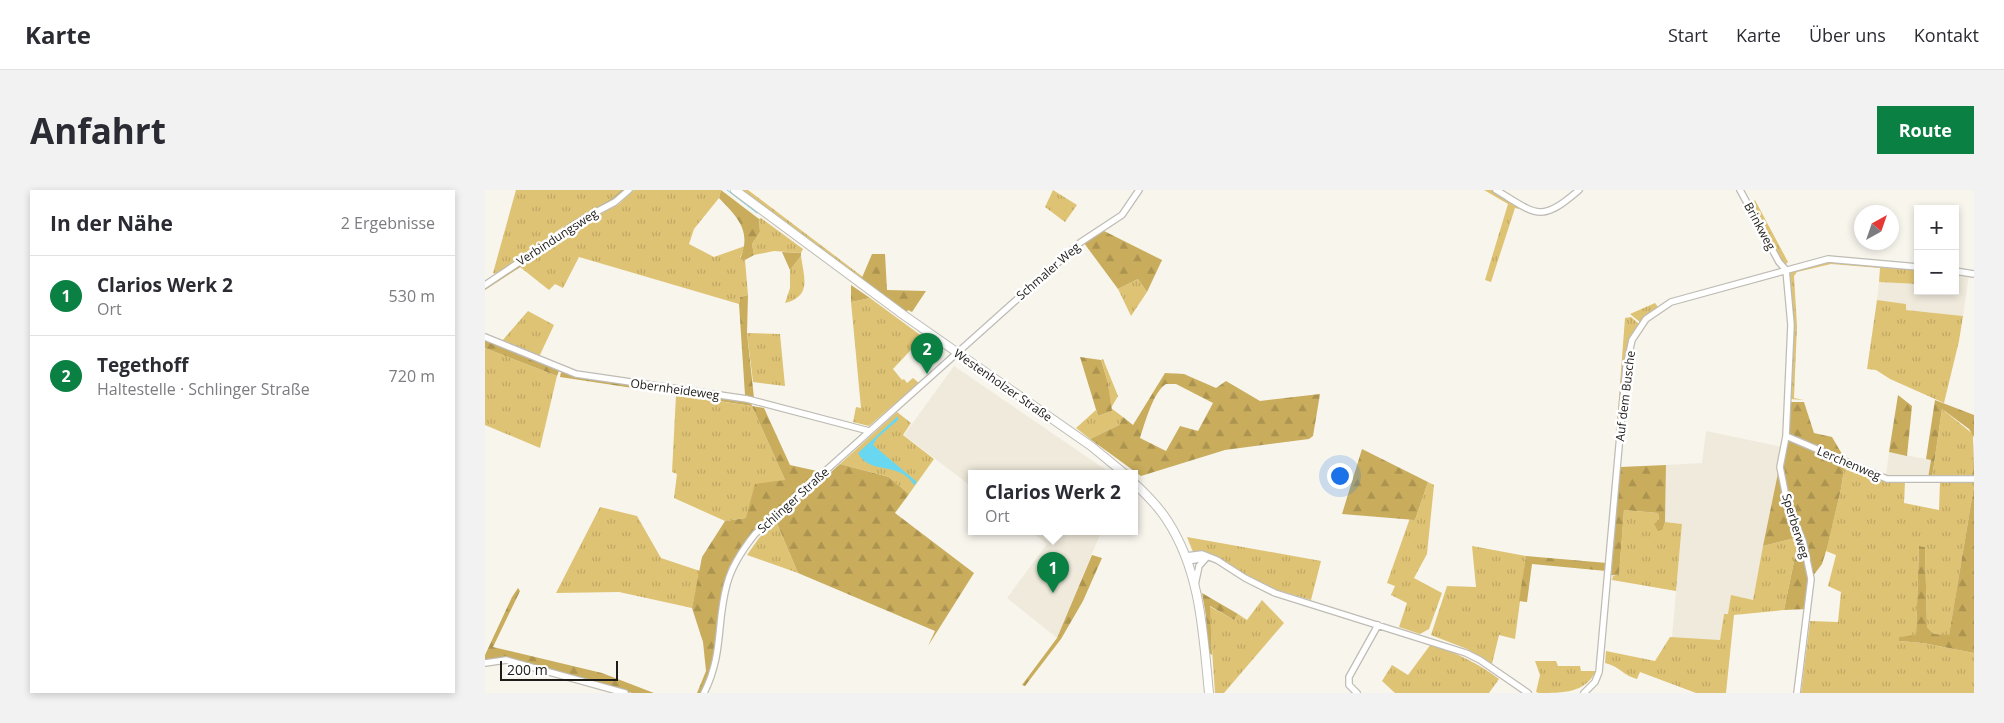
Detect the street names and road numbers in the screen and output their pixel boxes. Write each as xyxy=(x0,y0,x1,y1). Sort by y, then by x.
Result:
street label: Brinkweg xyxy=(1740,199,1780,253)
street label: Verbindungsweg xyxy=(513,204,601,270)
street label: Schmaler Weg xyxy=(1012,238,1084,304)
street label: Westenholzer Straße xyxy=(950,345,1056,426)
street label: Auf dem Busche xyxy=(1611,350,1639,442)
street label: Obernheideweg xyxy=(630,374,721,404)
street label: Lerchenweg xyxy=(1815,442,1884,484)
street label: Schlinger Straße xyxy=(753,463,833,537)
street label: Sperberweg xyxy=(1778,491,1814,561)

